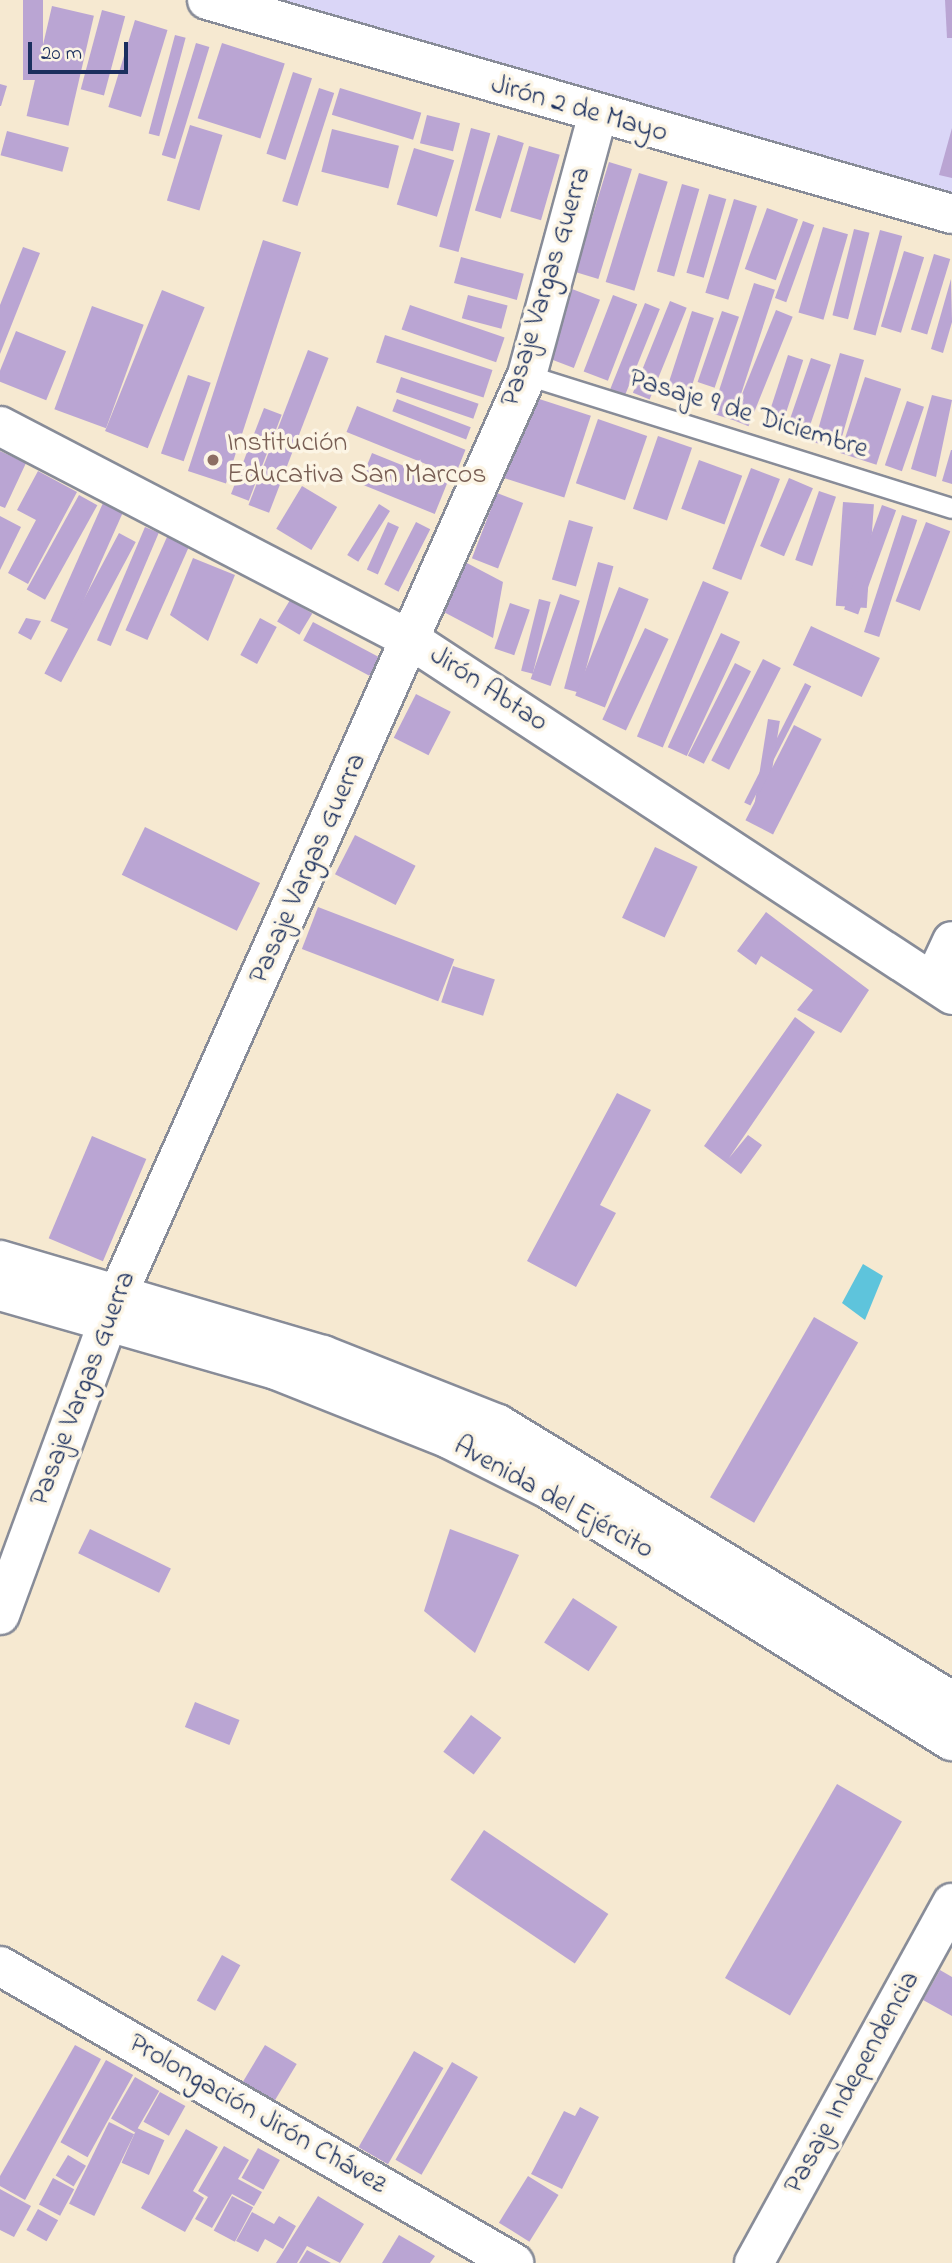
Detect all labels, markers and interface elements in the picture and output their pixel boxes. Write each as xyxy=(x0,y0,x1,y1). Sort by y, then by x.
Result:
scale bar xyxy=(32,28,131,72)
text: 20 m xyxy=(41,39,82,69)
street label: Jirón 2 de Mayo xyxy=(487,69,671,151)
street label: Pasaje Vargas Guerra xyxy=(495,163,599,411)
street label: Pasaje 9 de Diciembre xyxy=(624,363,872,467)
place label: Institución Educativa San Marcos xyxy=(227,427,487,493)
marker: Institución Educativa San Marcos xyxy=(205,452,221,468)
street label: Jirón Abtao xyxy=(423,639,553,741)
street label: Pasaje Vargas Guerra xyxy=(243,749,375,989)
street label: Pasaje Vargas Guerra xyxy=(24,1267,144,1511)
street label: Avenida del Ejército xyxy=(447,1430,659,1568)
street label: Pasaje Independencia xyxy=(778,1966,928,2200)
street label: Prolongación Jirón Chávez xyxy=(122,2027,392,2203)

